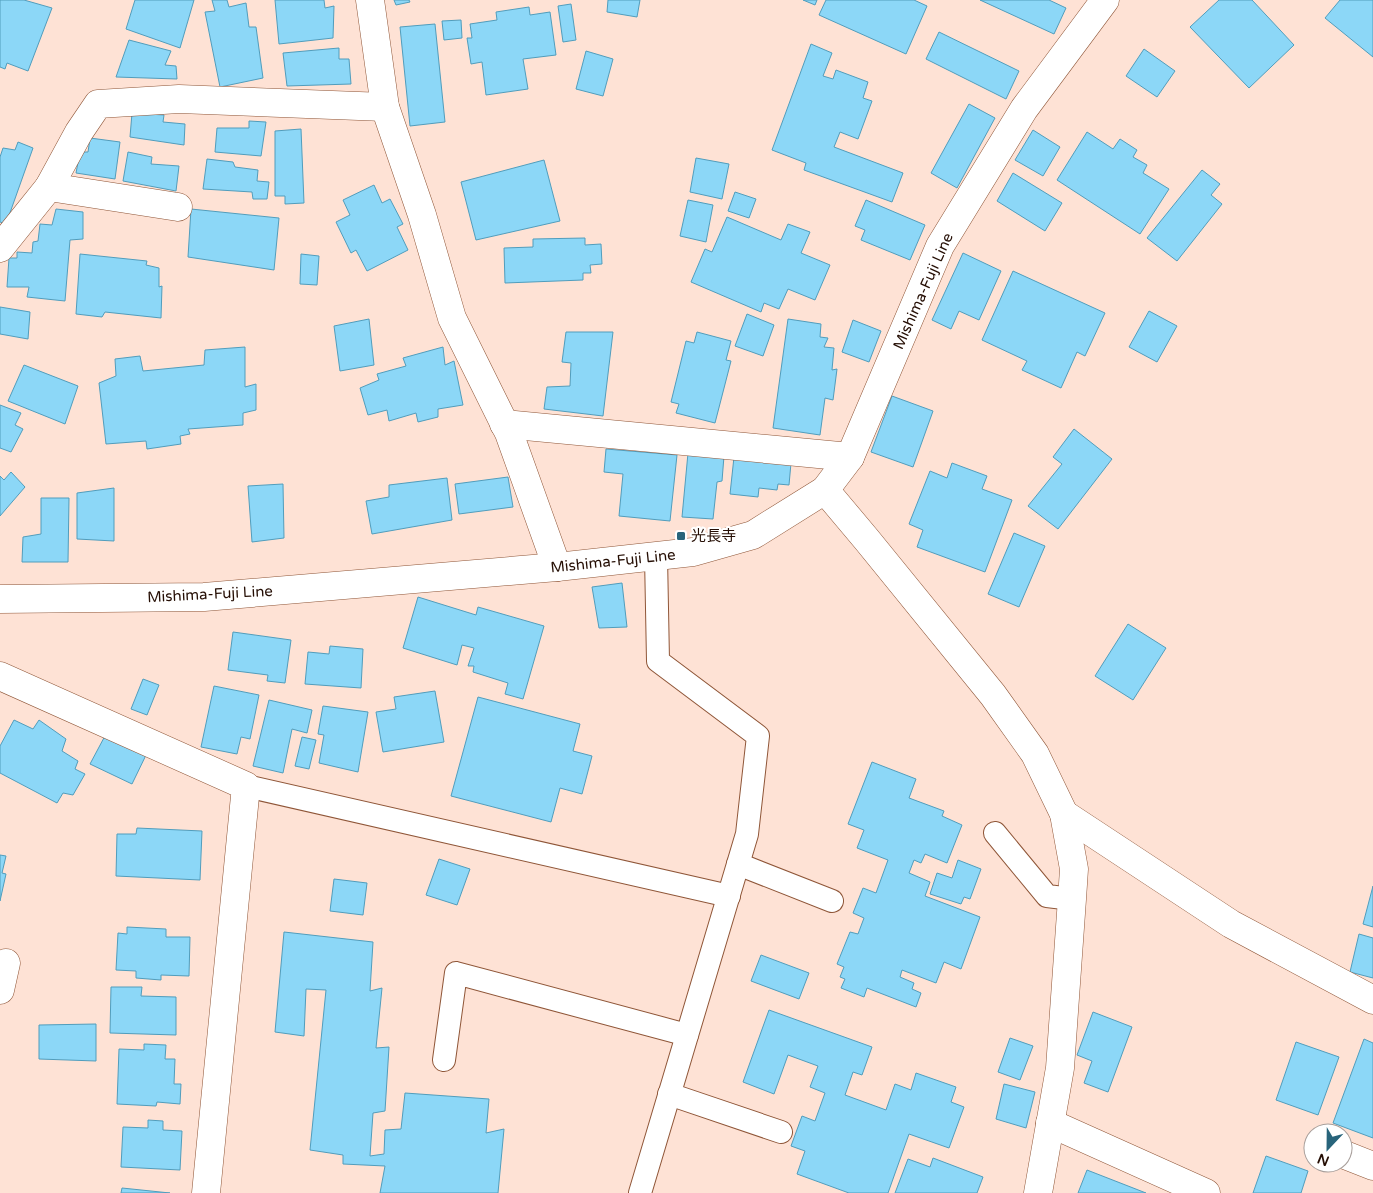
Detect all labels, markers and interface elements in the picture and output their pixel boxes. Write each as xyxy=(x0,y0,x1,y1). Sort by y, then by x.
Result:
street label: Mishima-Fuji Line xyxy=(889,230,957,352)
place label: 光長寺 xyxy=(691,527,736,545)
marker: 光長寺 xyxy=(675,530,687,542)
street label: Mishima-Fuji Line xyxy=(550,545,676,577)
street label: Mishima-Fuji Line xyxy=(147,582,273,606)
north arrow xyxy=(1303,1123,1353,1173)
text: N xyxy=(1315,1150,1332,1170)

